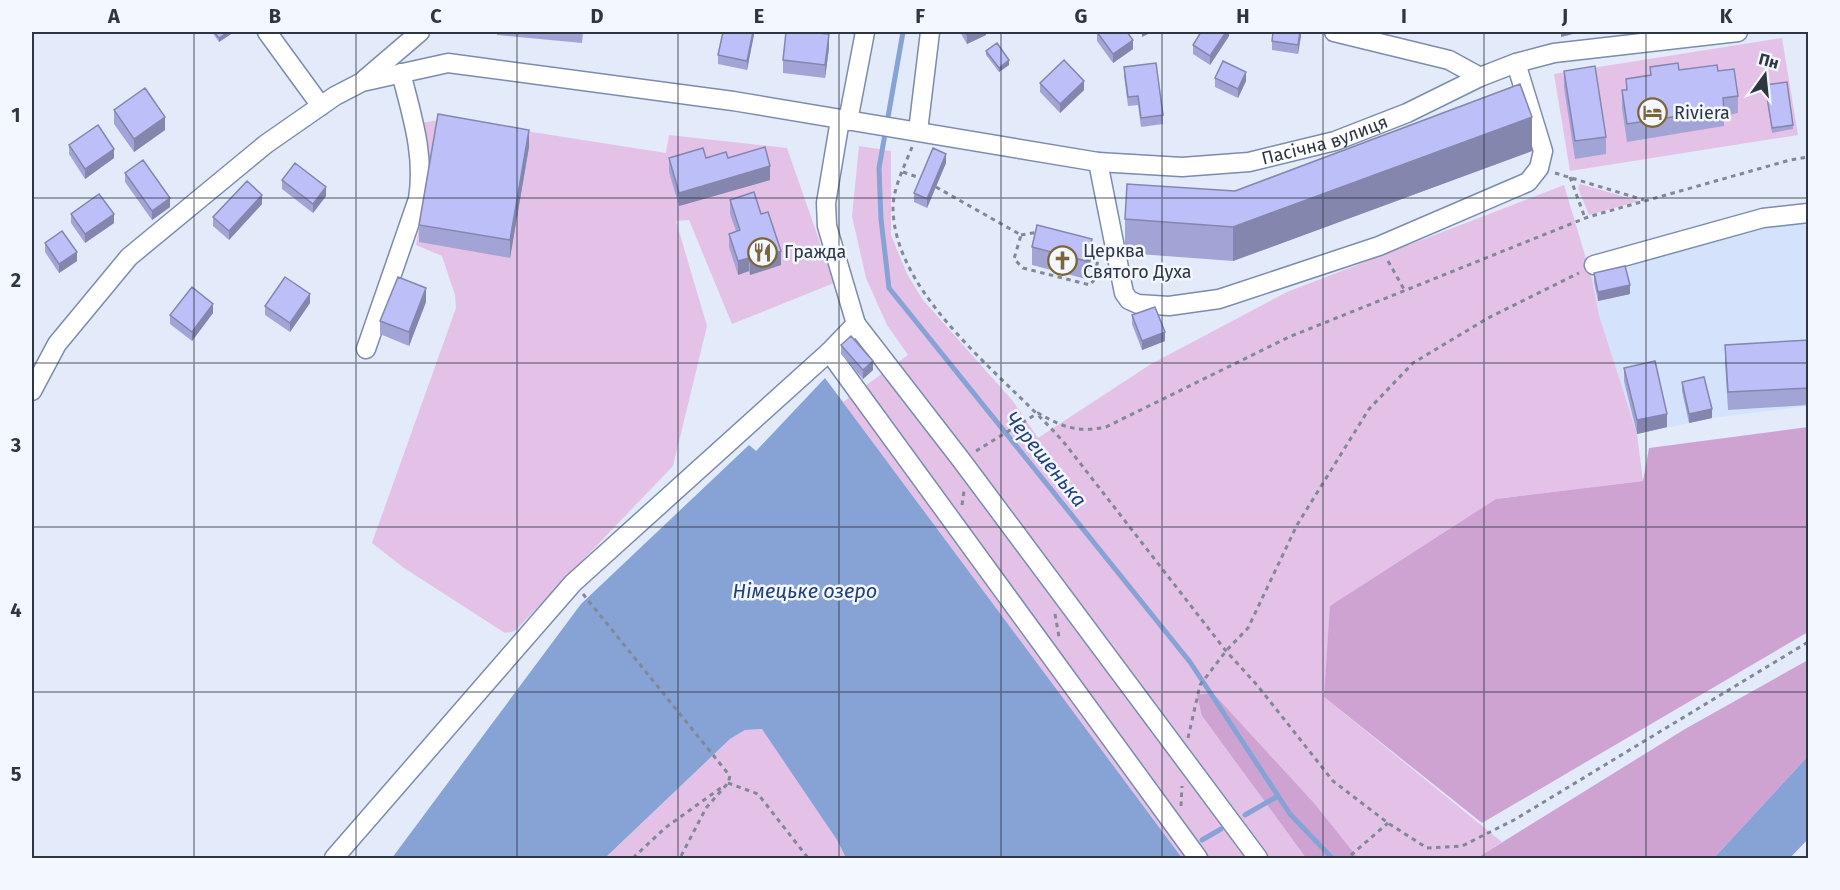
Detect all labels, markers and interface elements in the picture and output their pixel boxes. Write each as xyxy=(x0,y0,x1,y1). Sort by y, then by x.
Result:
text: A xyxy=(107,4,121,28)
text: B xyxy=(269,4,281,28)
text: C xyxy=(430,4,442,28)
text: D xyxy=(590,4,604,28)
text: E xyxy=(754,4,764,28)
text: F xyxy=(915,4,925,28)
text: G xyxy=(1075,4,1087,28)
text: H xyxy=(1236,4,1250,28)
text: I xyxy=(1401,4,1407,28)
text: J xyxy=(1561,4,1568,28)
text: K xyxy=(1720,4,1733,28)
north arrow xyxy=(1735,45,1795,105)
text: Пн xyxy=(1757,49,1781,73)
hotel icon: Riviera xyxy=(1637,97,1669,129)
place label: Riviera xyxy=(1674,102,1730,124)
text: 1 xyxy=(11,103,21,127)
street label: Пасічна вулиця xyxy=(1259,111,1391,170)
restaurant icon: Гражда xyxy=(747,236,779,268)
place label: Церква Святого Духа xyxy=(1083,240,1192,283)
place label: Гражда xyxy=(784,241,846,263)
church icon: Церква Святого Духа xyxy=(1046,245,1078,277)
text: 2 xyxy=(11,268,21,292)
water label: Черешенька xyxy=(1000,407,1092,511)
text: 3 xyxy=(10,433,21,457)
water label: Німецьке озеро xyxy=(733,579,877,603)
text: 4 xyxy=(10,598,22,622)
text: 5 xyxy=(11,762,22,786)

